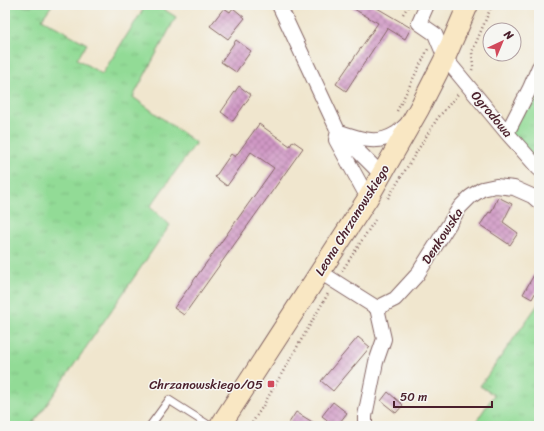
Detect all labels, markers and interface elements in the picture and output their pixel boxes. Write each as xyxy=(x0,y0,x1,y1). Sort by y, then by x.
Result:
north arrow xyxy=(482,22,522,62)
text: N xyxy=(499,25,518,45)
street label: Ogrodowa xyxy=(465,85,519,143)
street label: Leona Chrzanowskiego xyxy=(308,159,396,280)
street label: Denkowska xyxy=(415,203,469,269)
place label: Chrzanowskiego/05 xyxy=(149,373,263,396)
marker: Chrzanowskiego/05 xyxy=(266,379,276,389)
scale bar xyxy=(394,383,492,409)
text: 50 m xyxy=(400,386,427,408)

